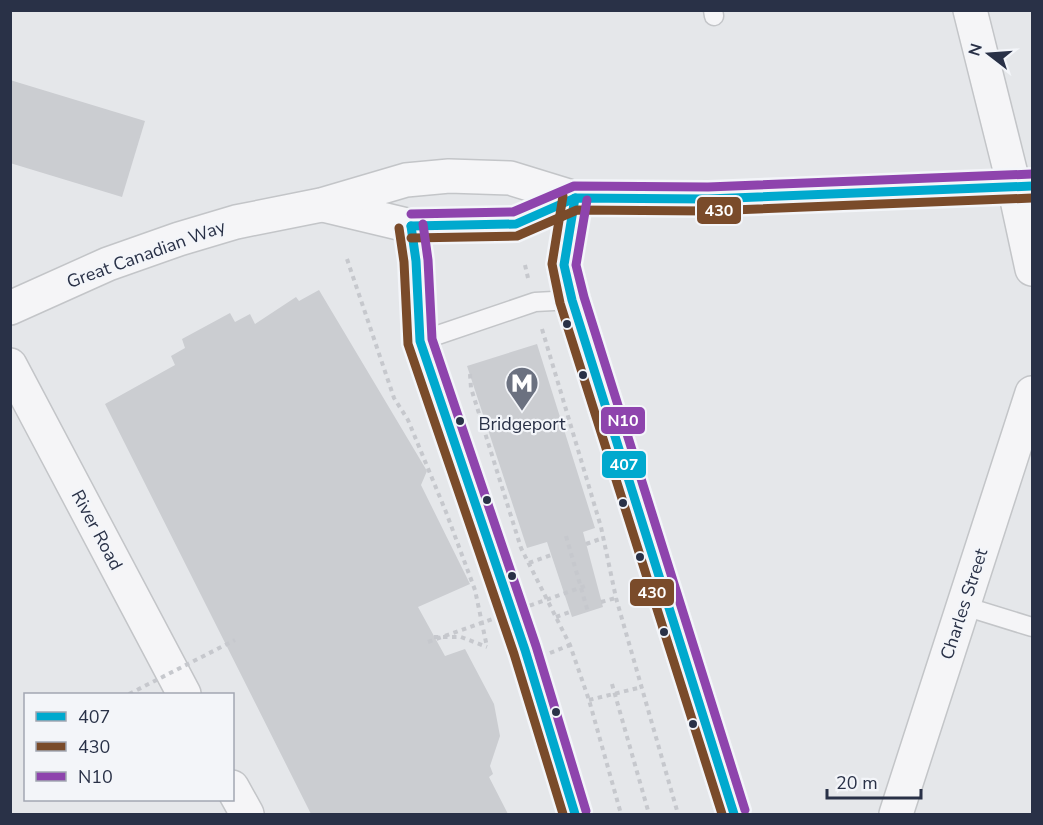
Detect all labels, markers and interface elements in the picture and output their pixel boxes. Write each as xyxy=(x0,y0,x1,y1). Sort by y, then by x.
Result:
north arrow xyxy=(959,24,1019,84)
text: N xyxy=(963,41,988,59)
line badge: 430 xyxy=(696,196,742,225)
text: 430 xyxy=(705,200,733,222)
street label: Great Canadian Way xyxy=(63,214,229,294)
unlabelled marker xyxy=(561,318,573,330)
metro station icon: Bridgeport xyxy=(504,365,540,412)
unlabelled marker xyxy=(577,369,589,381)
line badge: N10 xyxy=(600,406,646,435)
text: N10 xyxy=(607,410,639,432)
place label: Bridgeport xyxy=(478,412,566,436)
unlabelled marker xyxy=(454,415,466,427)
line badge: 407 xyxy=(601,450,647,479)
text: 407 xyxy=(610,454,638,476)
street label: River Road xyxy=(66,486,128,574)
unlabelled marker xyxy=(481,494,493,506)
unlabelled marker xyxy=(617,497,629,509)
street label: Charles Street xyxy=(935,545,993,663)
unlabelled marker xyxy=(634,551,646,563)
unlabelled marker xyxy=(506,570,518,582)
line badge: 430 xyxy=(629,578,675,607)
text: 430 xyxy=(638,582,666,604)
unlabelled marker xyxy=(658,626,670,638)
legend xyxy=(24,693,234,801)
text: 407 xyxy=(78,705,110,729)
unlabelled marker xyxy=(550,706,562,718)
unlabelled marker xyxy=(687,718,699,730)
text: 430 xyxy=(78,735,110,759)
scale bar xyxy=(827,762,922,800)
text: N10 xyxy=(78,765,113,789)
text: 20 m xyxy=(836,771,878,795)

